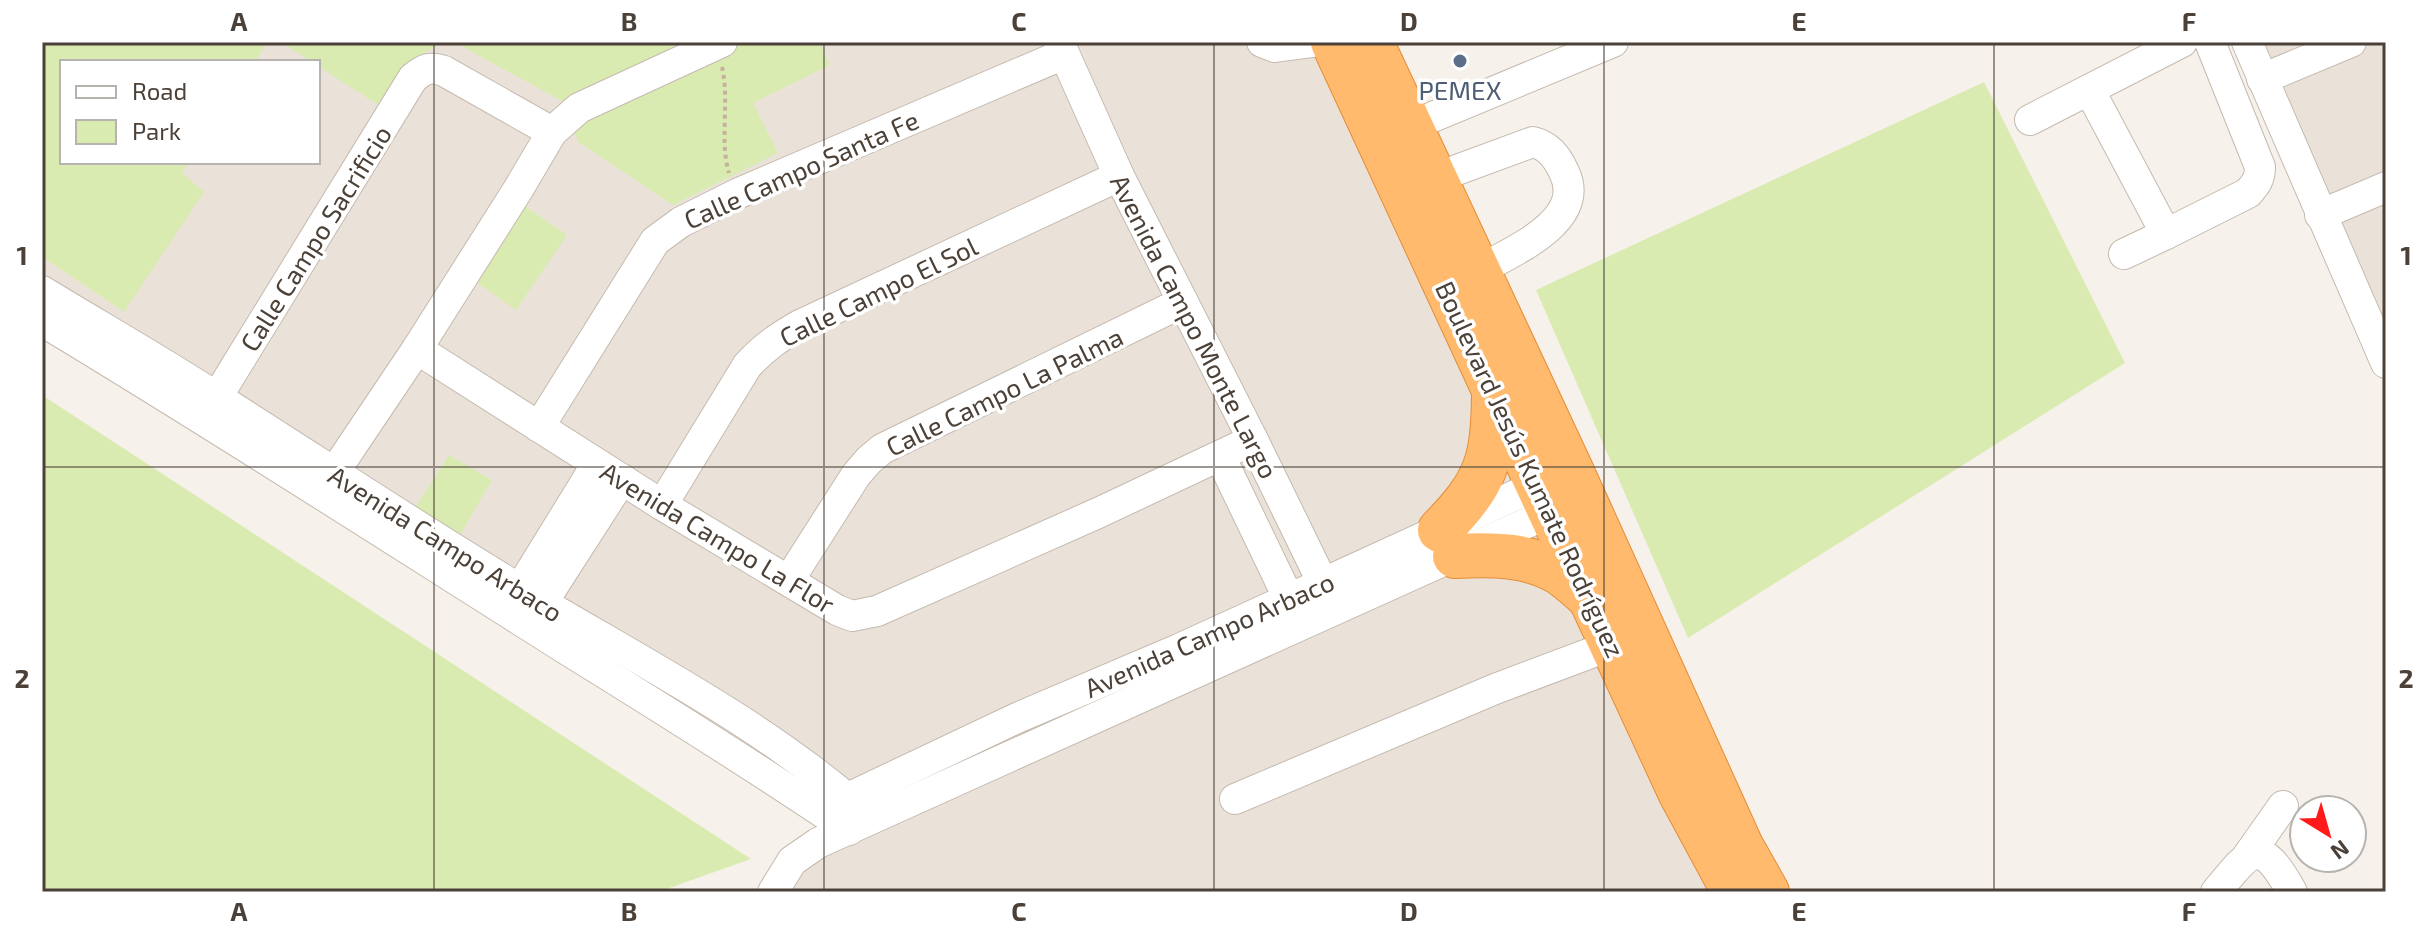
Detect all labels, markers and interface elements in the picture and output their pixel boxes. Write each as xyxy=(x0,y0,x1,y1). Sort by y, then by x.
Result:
text: A xyxy=(231,5,248,36)
text: B xyxy=(621,5,637,36)
text: C xyxy=(1011,5,1027,36)
text: D xyxy=(1400,5,1418,36)
text: E xyxy=(1791,5,1807,36)
text: F xyxy=(2182,5,2196,36)
marker: PEMEX xyxy=(1451,52,1469,70)
legend xyxy=(60,60,320,164)
place label: PEMEX xyxy=(1418,74,1502,105)
text: Road xyxy=(132,76,187,105)
street label: Calle Campo Santa Fe xyxy=(679,103,923,235)
text: Park xyxy=(132,116,181,145)
street label: Calle Campo Sacrificio xyxy=(233,120,397,356)
street label: Avenida Campo Monte Largo xyxy=(1105,169,1285,483)
street label: Calle Campo El Sol xyxy=(774,230,982,352)
text: 1 xyxy=(16,239,28,270)
text: 1 xyxy=(2400,239,2412,270)
street label: Boulevard Jesús Kumate Rodríguez xyxy=(1430,276,1632,662)
street label: Calle Campo La Palma xyxy=(881,320,1127,462)
street label: Avenida Campo La Flor xyxy=(595,455,841,619)
street label: Avenida Campo Arbaco xyxy=(323,458,569,628)
street label: Avenida Campo Arbaco xyxy=(1080,565,1338,703)
text: 2 xyxy=(14,662,30,693)
text: 2 xyxy=(2398,662,2414,693)
north arrow xyxy=(2288,794,2368,874)
text: N xyxy=(2326,836,2355,866)
text: A xyxy=(231,895,248,926)
text: B xyxy=(621,895,637,926)
text: C xyxy=(1011,895,1027,926)
text: D xyxy=(1400,895,1418,926)
text: E xyxy=(1791,895,1807,926)
text: F xyxy=(2182,895,2196,926)

